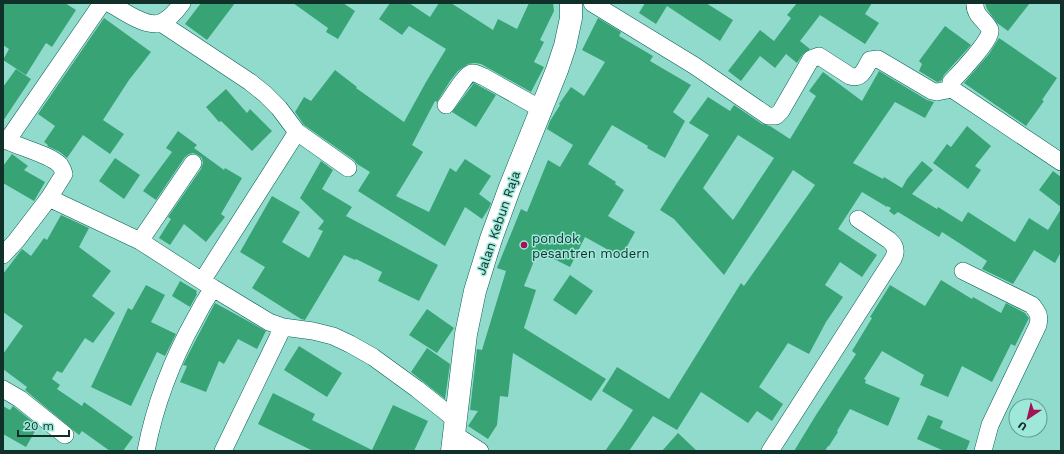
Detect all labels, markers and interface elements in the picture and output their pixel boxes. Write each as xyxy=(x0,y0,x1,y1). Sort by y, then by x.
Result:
street label: Jalan Kebun Raja xyxy=(473,168,523,277)
place label: pondok pesantren modern xyxy=(532,231,650,261)
marker: pondok pesantren modern xyxy=(519,240,529,250)
north arrow xyxy=(1008,398,1048,438)
scale bar xyxy=(18,412,69,438)
text: U xyxy=(1015,418,1029,433)
text: 20 m xyxy=(24,419,54,433)

